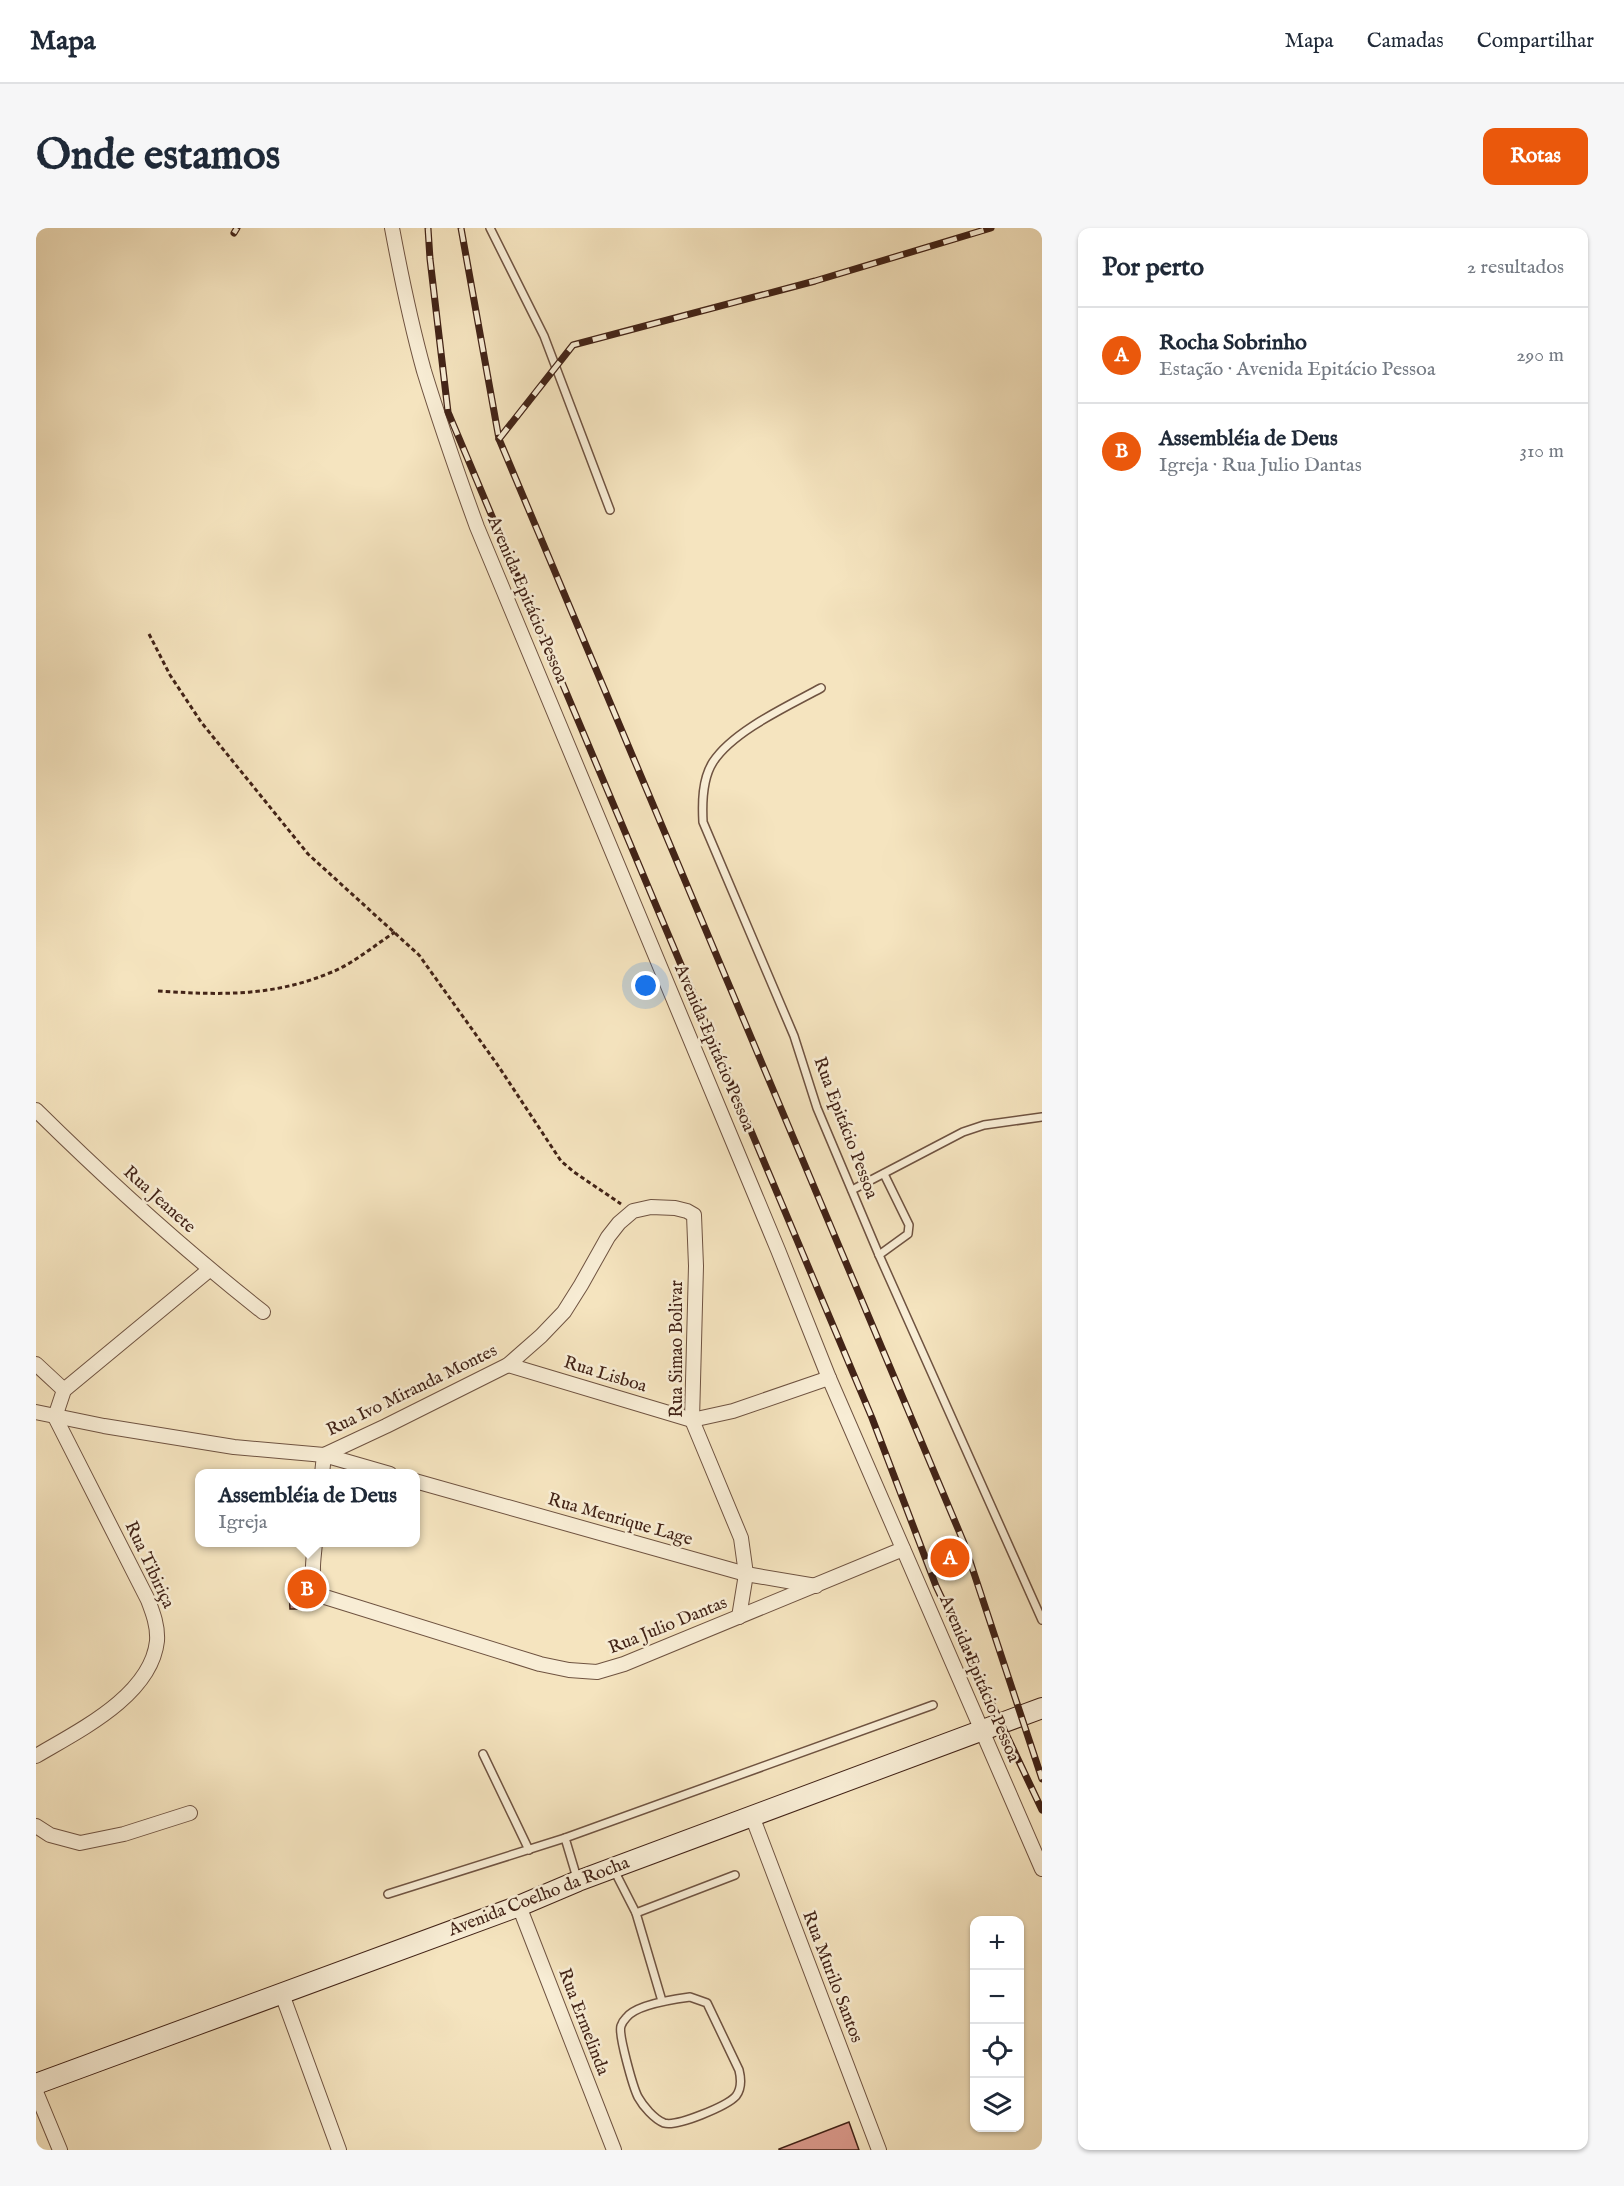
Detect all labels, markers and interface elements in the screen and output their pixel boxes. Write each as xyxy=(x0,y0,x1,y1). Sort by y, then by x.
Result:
text: Mapa xyxy=(30,24,96,59)
text: Mapa xyxy=(1284,28,1334,55)
text: Camadas xyxy=(1367,28,1444,55)
text: Compartilhar xyxy=(1477,28,1594,55)
button: Rotas xyxy=(1483,128,1588,185)
text: Onde estamos xyxy=(36,130,280,183)
text: Por perto xyxy=(1102,251,1204,284)
text: 2 resultados xyxy=(1467,255,1564,280)
text: Rocha Sobrinho xyxy=(1159,329,1307,357)
text: A xyxy=(1115,343,1128,368)
text: 290 m xyxy=(1516,343,1564,368)
text: Estação · Avenida Epitácio Pessoa xyxy=(1159,357,1436,382)
text: Assembléia de Deus xyxy=(1159,425,1338,453)
text: B xyxy=(1115,439,1128,464)
text: 310 m xyxy=(1520,439,1564,464)
text: Igreja · Rua Julio Dantas xyxy=(1159,453,1362,478)
street label: Avenida Epitácio Pessoa xyxy=(481,512,573,687)
street label: Avenida Epitácio Pessoa xyxy=(668,960,760,1135)
your location xyxy=(631,971,660,1000)
street label: Rua Epitácio Pessoa xyxy=(807,1054,883,1202)
street label: Rua Jeanete xyxy=(118,1161,200,1239)
street label: Rua Simao Bolivar xyxy=(666,1280,689,1418)
street label: Rua Ivo Miranda Montes xyxy=(323,1340,501,1442)
street label: Rua Lisboa xyxy=(561,1351,650,1399)
popup xyxy=(195,1469,420,1547)
text: Assembléia de Deus xyxy=(218,1482,397,1510)
street label: Rua Menrique Lage xyxy=(545,1488,695,1552)
text: Igreja xyxy=(218,1510,268,1535)
street label: Rua Tibiriça xyxy=(119,1518,179,1613)
pin: A xyxy=(930,1536,970,1580)
pin: B xyxy=(288,1566,326,1612)
street label: Avenida Epitácio Pessoa xyxy=(933,1591,1025,1766)
street label: Rua Julio Dantas xyxy=(605,1592,731,1660)
street label: Avenida Coelho da Rocha xyxy=(444,1852,633,1943)
street label: Rua Murilo Santos xyxy=(796,1908,868,2046)
map controls xyxy=(970,1916,1024,2132)
button: + xyxy=(970,1916,1024,1970)
street label: Rua Ermelinda xyxy=(552,1965,614,2079)
button: − xyxy=(970,1970,1024,2024)
button: locate xyxy=(970,2024,1024,2078)
button: layers xyxy=(970,2078,1024,2132)

